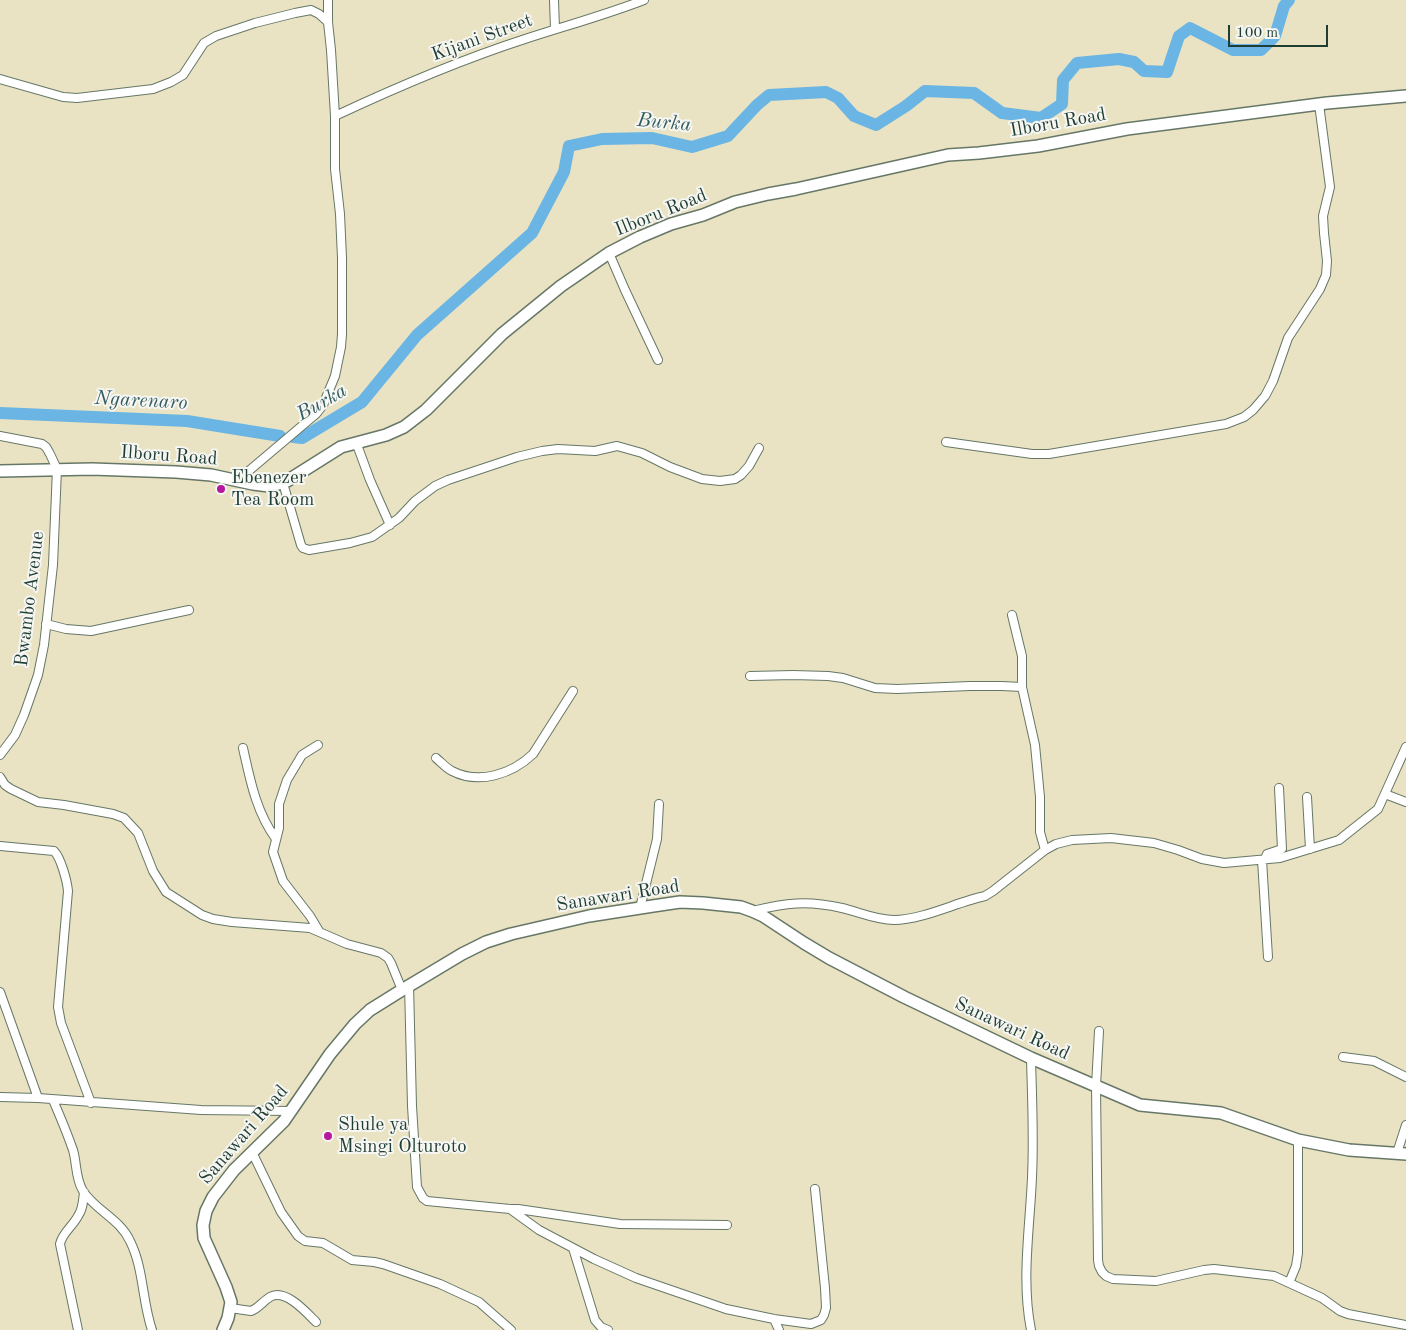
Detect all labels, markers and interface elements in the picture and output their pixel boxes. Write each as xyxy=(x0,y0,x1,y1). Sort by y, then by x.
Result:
street label: Kijani Street xyxy=(428,9,536,67)
scale bar xyxy=(1231,15,1331,47)
text: 100 m xyxy=(1236,26,1278,41)
street label: Ilboru Road xyxy=(1008,103,1108,143)
water label: Burka xyxy=(636,109,692,137)
street label: Ilboru Road xyxy=(612,184,710,242)
water label: Burka xyxy=(292,379,352,427)
water label: Ngarenaro xyxy=(94,387,188,415)
street label: Ilboru Road xyxy=(120,441,218,471)
place label: Ebenezer Tea Room xyxy=(231,467,314,511)
marker: Ebenezer Tea Room xyxy=(215,483,227,495)
street label: Bwambo Avenue xyxy=(10,530,50,668)
street label: Sanawari Road xyxy=(555,875,681,917)
street label: Sanawari Road xyxy=(951,992,1073,1066)
street label: Sanawari Road xyxy=(195,1081,293,1189)
place label: Shule ya Msingi Olturoto xyxy=(338,1114,467,1158)
marker: Shule ya Msingi Olturoto xyxy=(322,1130,334,1142)

